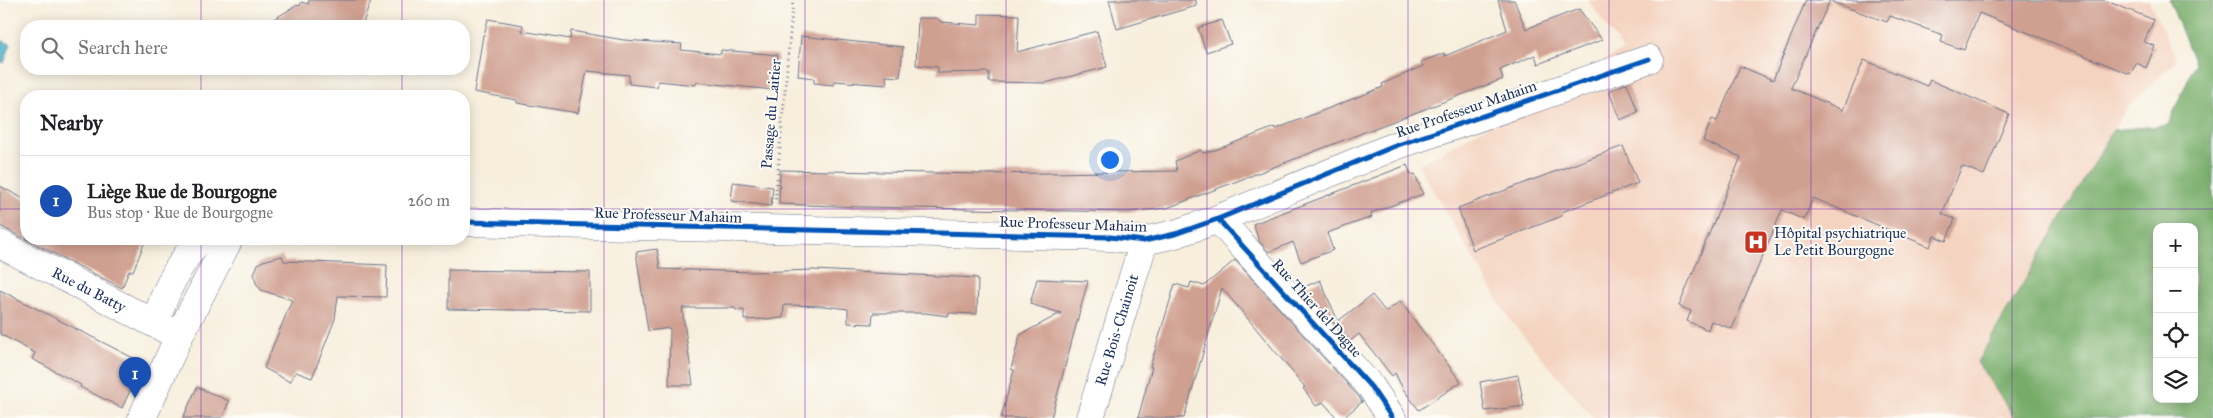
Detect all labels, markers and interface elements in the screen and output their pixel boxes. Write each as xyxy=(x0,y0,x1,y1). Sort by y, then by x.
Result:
search box xyxy=(20,20,470,75)
icon: search xyxy=(38,34,66,62)
text: Search here xyxy=(78,36,168,59)
street label: Passage du Laitier xyxy=(757,58,785,170)
street label: Rue Professeur Mahaim xyxy=(1393,76,1539,142)
text: Nearby xyxy=(40,110,103,136)
your location xyxy=(1097,147,1123,173)
text: Liège Rue de Bourgogne xyxy=(87,180,277,203)
text: 1 xyxy=(53,191,59,210)
text: 260 m xyxy=(408,191,450,210)
text: Bus stop · Rue de Bourgogne xyxy=(87,203,273,222)
street label: Rue Professeur Mahaim xyxy=(594,203,743,227)
street label: Rue Professeur Mahaim xyxy=(999,212,1148,236)
map controls xyxy=(2153,223,2198,403)
button: + xyxy=(2153,223,2198,268)
place label: Hôpital psychiatrique Le Petit Bourgogne xyxy=(1774,224,1906,259)
hospital icon: Hôpital psychiatrique Le Petit Bourgogne xyxy=(1743,229,1769,255)
street label: Rue Thier del Dague xyxy=(1268,255,1366,361)
street label: Rue du Batty xyxy=(49,263,130,317)
button: − xyxy=(2153,268,2198,313)
street label: Rue Bois-Chainoit xyxy=(1091,271,1143,388)
button: locate xyxy=(2153,313,2198,358)
pin: 1 xyxy=(119,357,151,398)
button: layers xyxy=(2153,358,2198,403)

